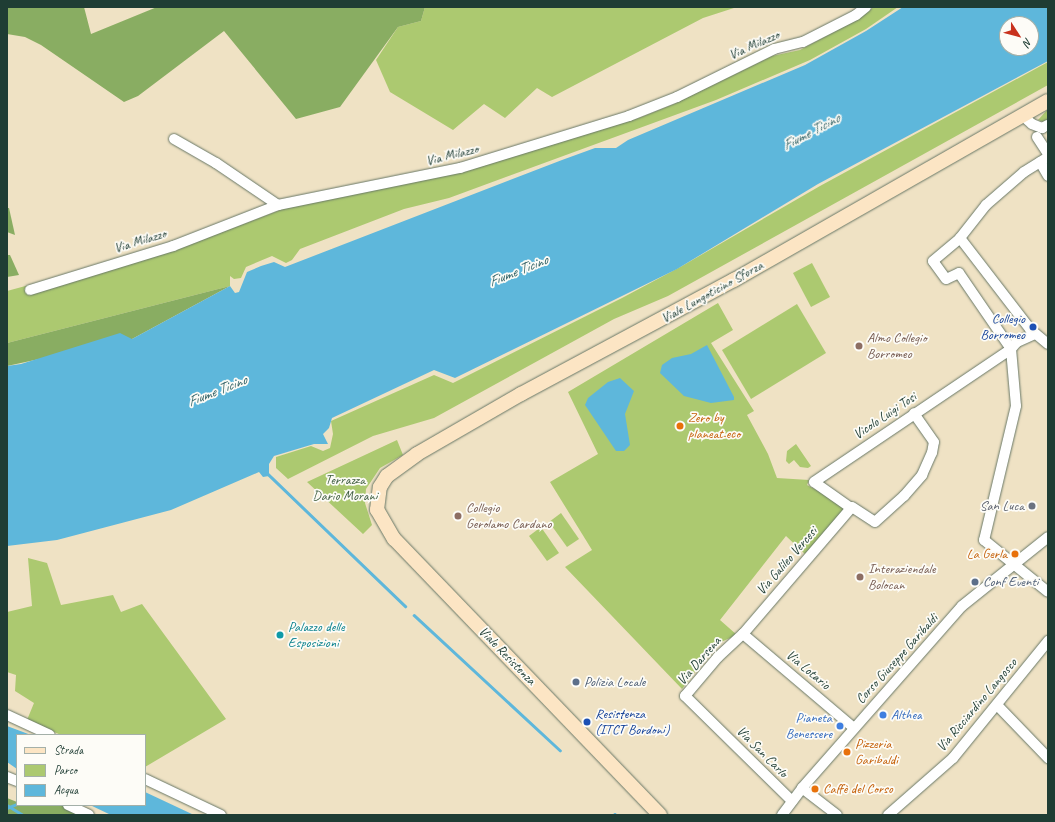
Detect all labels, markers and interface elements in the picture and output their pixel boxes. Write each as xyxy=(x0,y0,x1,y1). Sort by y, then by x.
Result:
north arrow xyxy=(999,16,1039,56)
street label: Via Milazzo xyxy=(726,27,782,63)
text: N xyxy=(1020,36,1036,49)
water label: Fiume Ticino xyxy=(779,109,843,155)
street label: Via Milazzo xyxy=(424,140,480,170)
street label: Via Milazzo xyxy=(112,225,168,257)
water label: Fiume Ticino xyxy=(486,251,550,291)
street label: Viale Lungoticino Sforza xyxy=(659,257,765,327)
place label: Collegio Borromeo xyxy=(980,311,1025,344)
marker: Collegio Borromeo xyxy=(1028,322,1038,332)
place label: Almo Collegio Borromeo xyxy=(867,330,927,362)
marker: Almo Collegio Borromeo xyxy=(854,341,864,351)
water label: Fiume Ticino xyxy=(185,371,249,411)
street label: Vicolo Luigi Tosi xyxy=(851,389,919,443)
place label: Zero by planeat.eco xyxy=(688,410,740,442)
marker: Zero by planeat.eco xyxy=(675,421,685,431)
park label: Terrazza Dario Morani xyxy=(313,472,377,504)
place label: San Luca xyxy=(980,498,1024,514)
place label: Collegio Gerolamo Cardano xyxy=(466,500,552,532)
marker: San Luca xyxy=(1027,501,1037,511)
marker: Collegio Gerolamo Cardano xyxy=(453,511,463,521)
street label: Via Galileo Vercesi xyxy=(753,524,821,598)
place label: La Gerla xyxy=(967,546,1007,562)
marker: La Gerla xyxy=(1010,549,1020,559)
place label: Interaziendale Bolocan xyxy=(868,561,936,594)
marker: Interaziendale Bolocan xyxy=(855,572,865,582)
place label: Conf Eventi xyxy=(983,574,1038,590)
marker: Conf Eventi xyxy=(970,577,980,587)
street label: Corso Giuseppe Garibaldi xyxy=(852,611,942,707)
place label: Palazzo delle Esposizioni xyxy=(288,619,345,652)
street label: Viale Resistenza xyxy=(475,623,539,689)
marker: Palazzo delle Esposizioni xyxy=(275,630,285,640)
street label: Via Darsena xyxy=(673,633,725,689)
street label: Via Lotario xyxy=(783,647,833,693)
street label: Via Ricciardino Langosco xyxy=(933,655,1021,755)
place label: Polizia Locale xyxy=(584,674,645,690)
marker: Polizia Locale xyxy=(571,677,581,687)
place label: Resistenza (ITCT Bordoni) xyxy=(595,706,669,738)
place label: Althea xyxy=(891,707,922,723)
place label: Pianeta Benessere xyxy=(786,710,832,742)
marker: Althea xyxy=(878,710,888,720)
marker: Resistenza (ITCT Bordoni) xyxy=(582,717,592,727)
marker: Pianeta Benessere xyxy=(835,721,845,731)
street label: Via San Carlo xyxy=(733,723,791,781)
legend xyxy=(16,734,146,806)
place label: Pizzeria Garibaldi xyxy=(855,736,898,768)
text: Strada xyxy=(54,742,83,758)
marker: Pizzeria Garibaldi xyxy=(842,747,852,757)
text: Parco xyxy=(54,762,77,778)
place label: Caffè del Corso xyxy=(823,781,893,797)
text: Acqua xyxy=(54,782,78,798)
marker: Caffè del Corso xyxy=(810,784,820,794)

